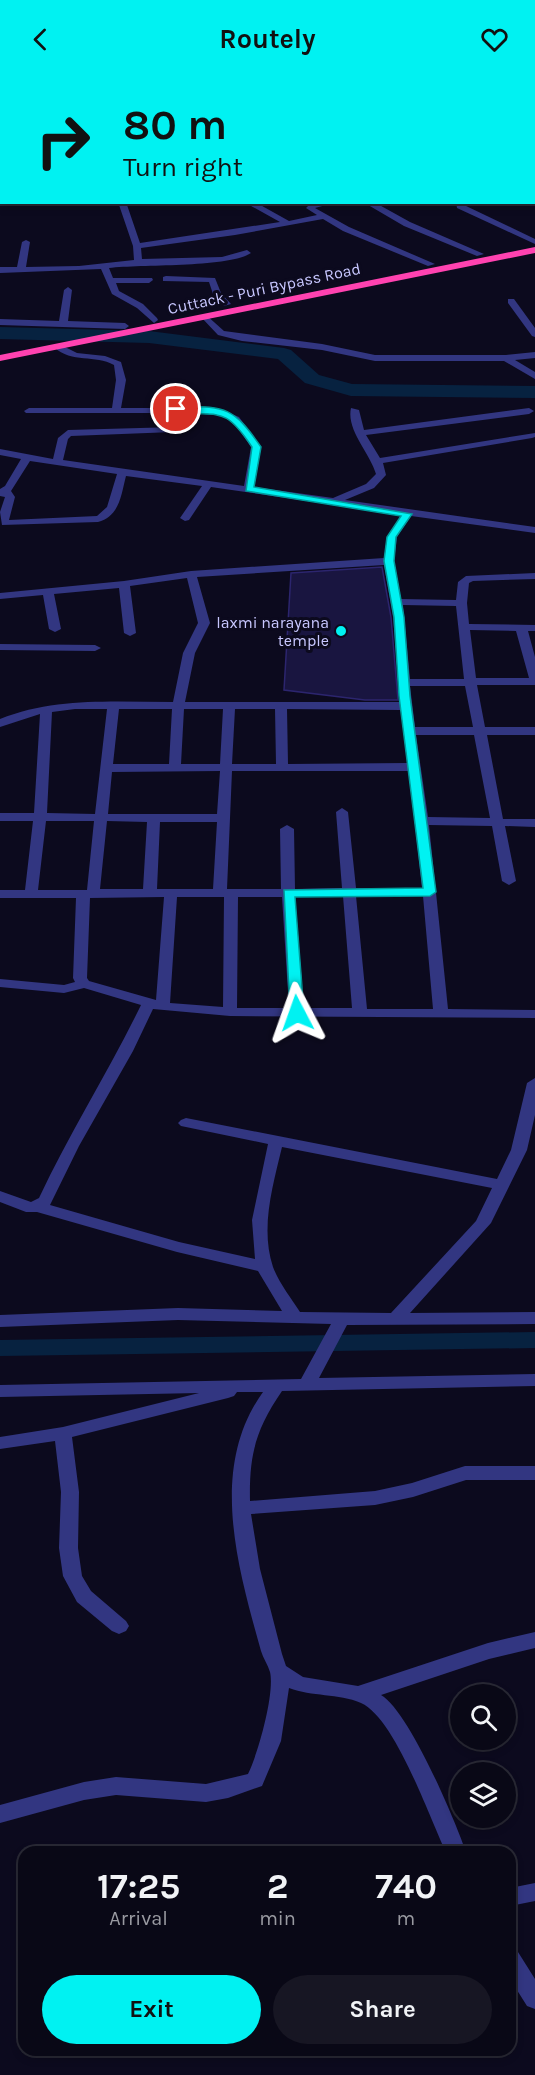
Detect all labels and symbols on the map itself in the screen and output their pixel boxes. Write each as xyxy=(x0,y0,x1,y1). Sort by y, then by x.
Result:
street label: Cuttack - Puri Bypass Road xyxy=(166,259,362,318)
pin xyxy=(150,383,201,434)
place label: laxmi narayana temple xyxy=(216,613,329,650)
marker: laxmi narayana temple xyxy=(334,624,348,638)
position arrow xyxy=(265,981,329,1045)

